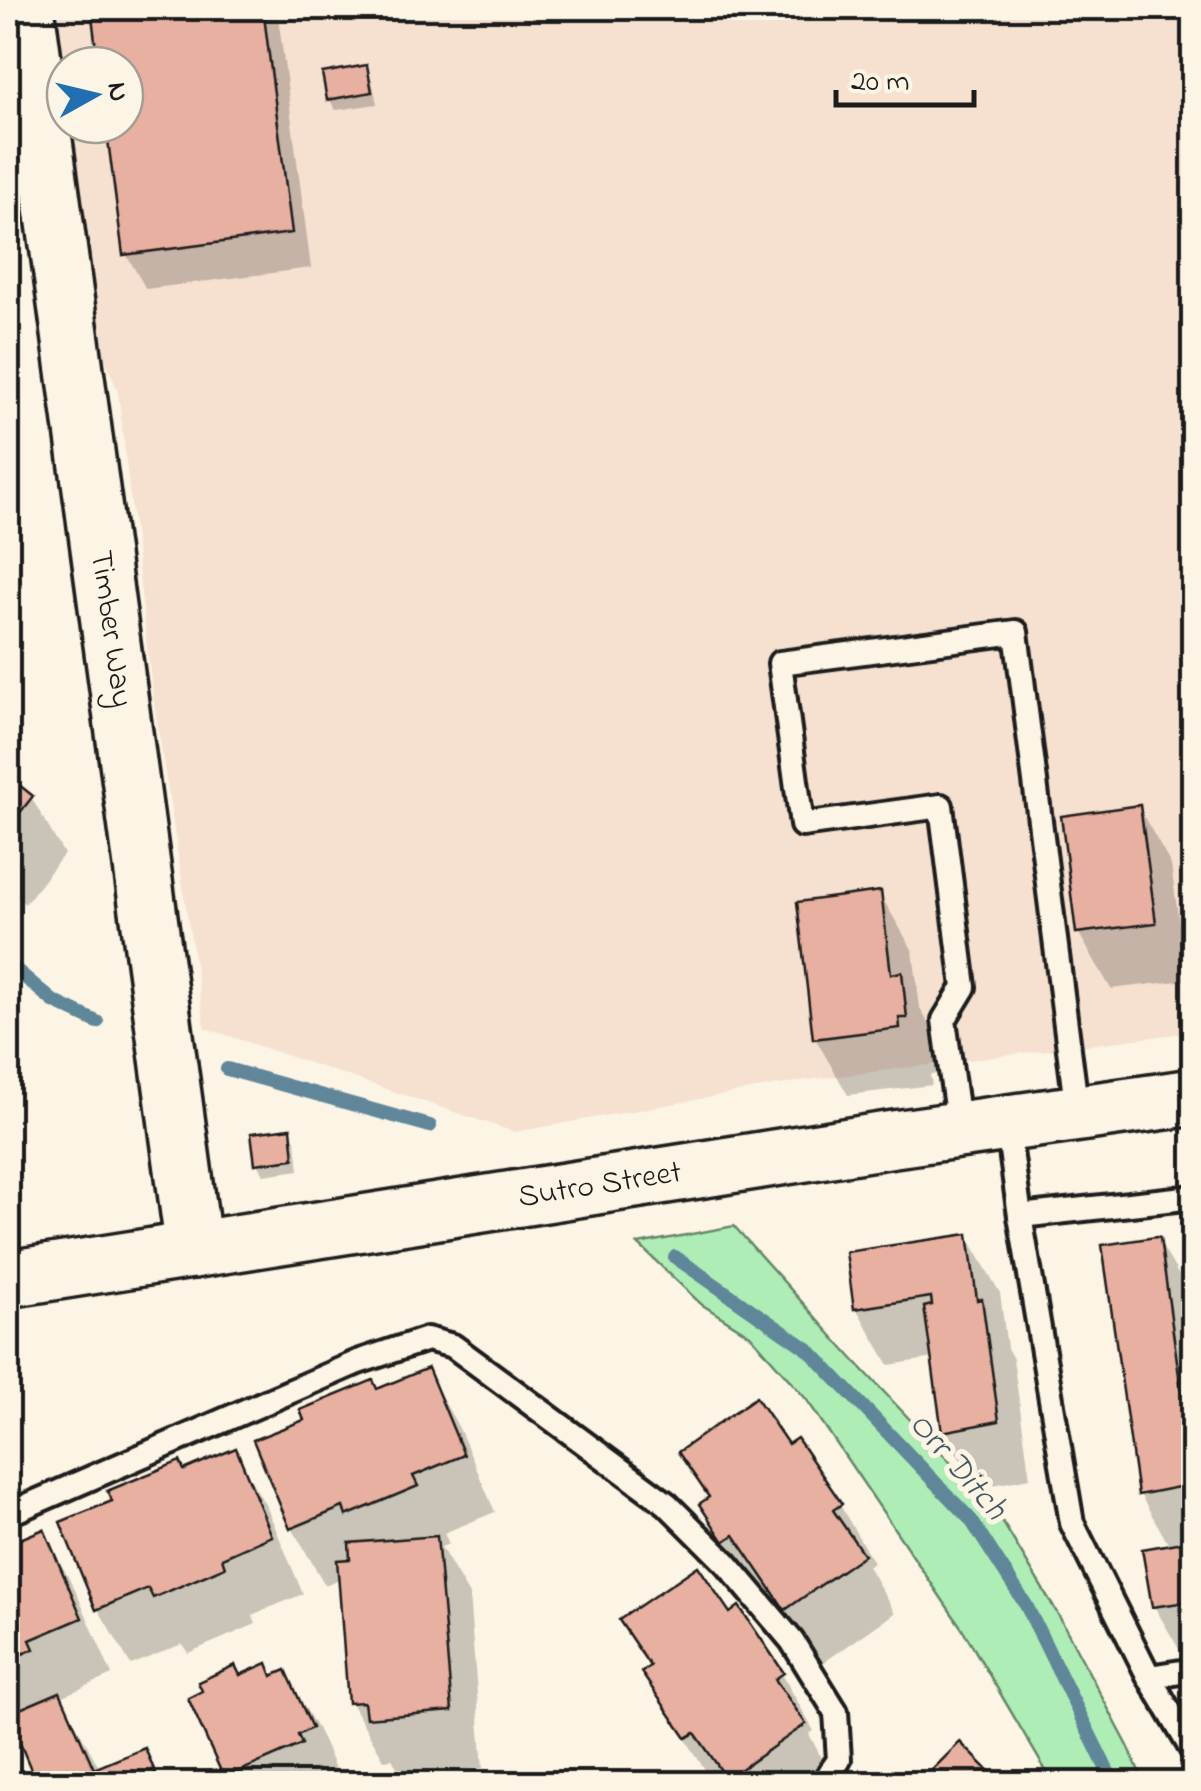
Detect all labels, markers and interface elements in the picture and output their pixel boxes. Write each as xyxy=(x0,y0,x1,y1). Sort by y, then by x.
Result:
north arrow xyxy=(45,45,145,145)
scale bar xyxy=(836,45,974,107)
text: 20 m xyxy=(851,61,910,105)
text: N xyxy=(95,80,138,104)
street label: Timber Way xyxy=(76,548,144,710)
street label: Sutro Street xyxy=(515,1150,685,1222)
water label: Orr Ditch xyxy=(895,1401,1020,1534)

